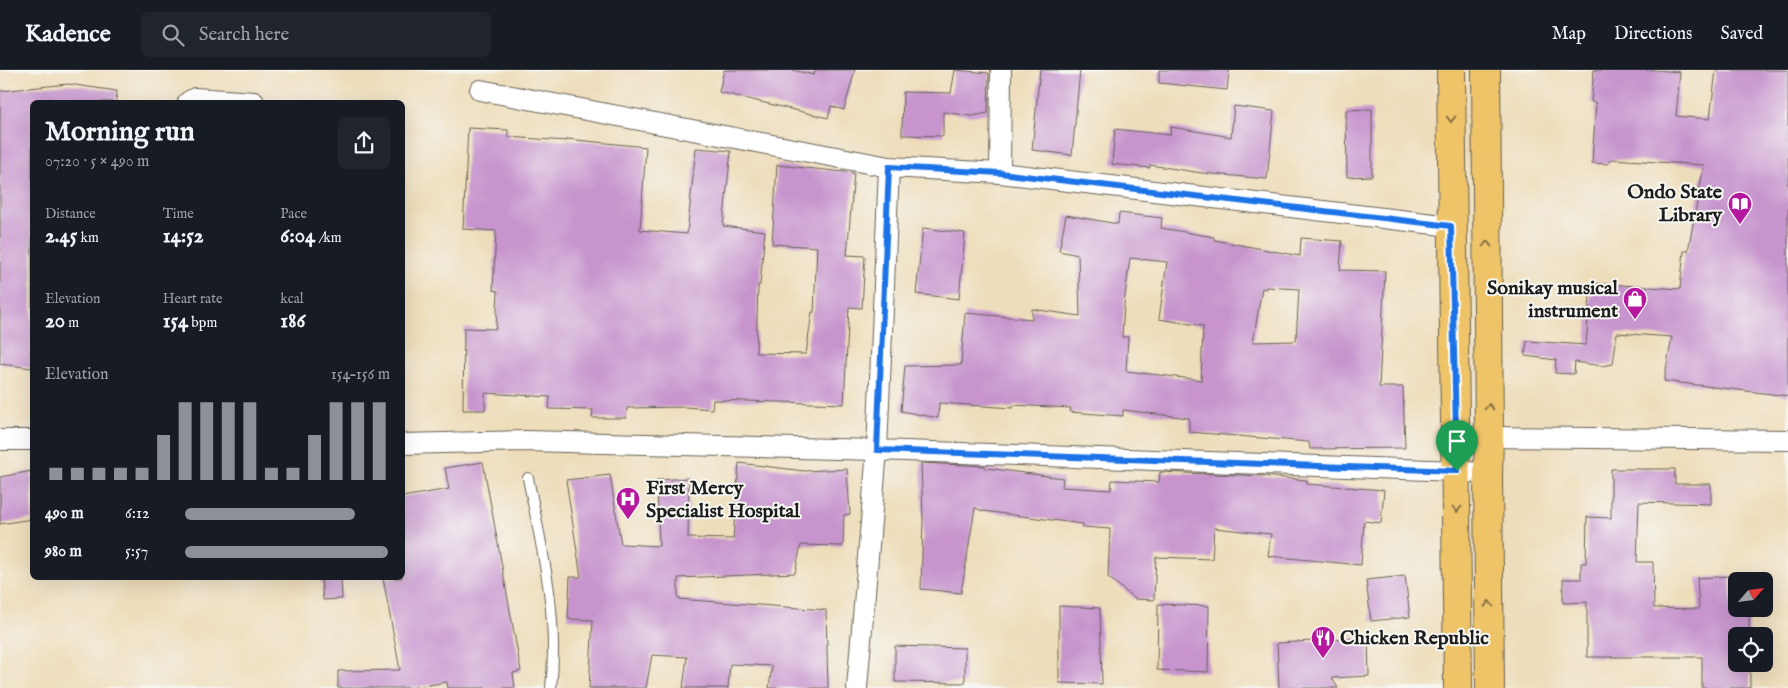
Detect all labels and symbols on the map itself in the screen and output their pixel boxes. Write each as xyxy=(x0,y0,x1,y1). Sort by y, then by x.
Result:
one-way arrow xyxy=(1446,115,1456,123)
place label: Ondo State Library xyxy=(1627,180,1723,228)
library icon: Ondo State Library xyxy=(1727,191,1753,225)
one-way arrow xyxy=(1482,240,1492,248)
place label: Sonikay musical instrument xyxy=(1487,276,1619,324)
shop icon: Sonikay musical instrument xyxy=(1622,286,1648,320)
one-way arrow xyxy=(1484,403,1494,410)
pin xyxy=(1436,420,1478,471)
place label: First Mercy Specialist Hospital xyxy=(646,476,800,524)
hospital icon: First Mercy Specialist Hospital xyxy=(615,486,641,520)
one-way arrow xyxy=(1452,505,1462,513)
north arrow xyxy=(1728,572,1772,618)
one-way arrow xyxy=(1484,600,1494,608)
restaurant icon: Chicken Republic xyxy=(1310,625,1336,659)
place label: Chicken Republic xyxy=(1340,626,1489,651)

